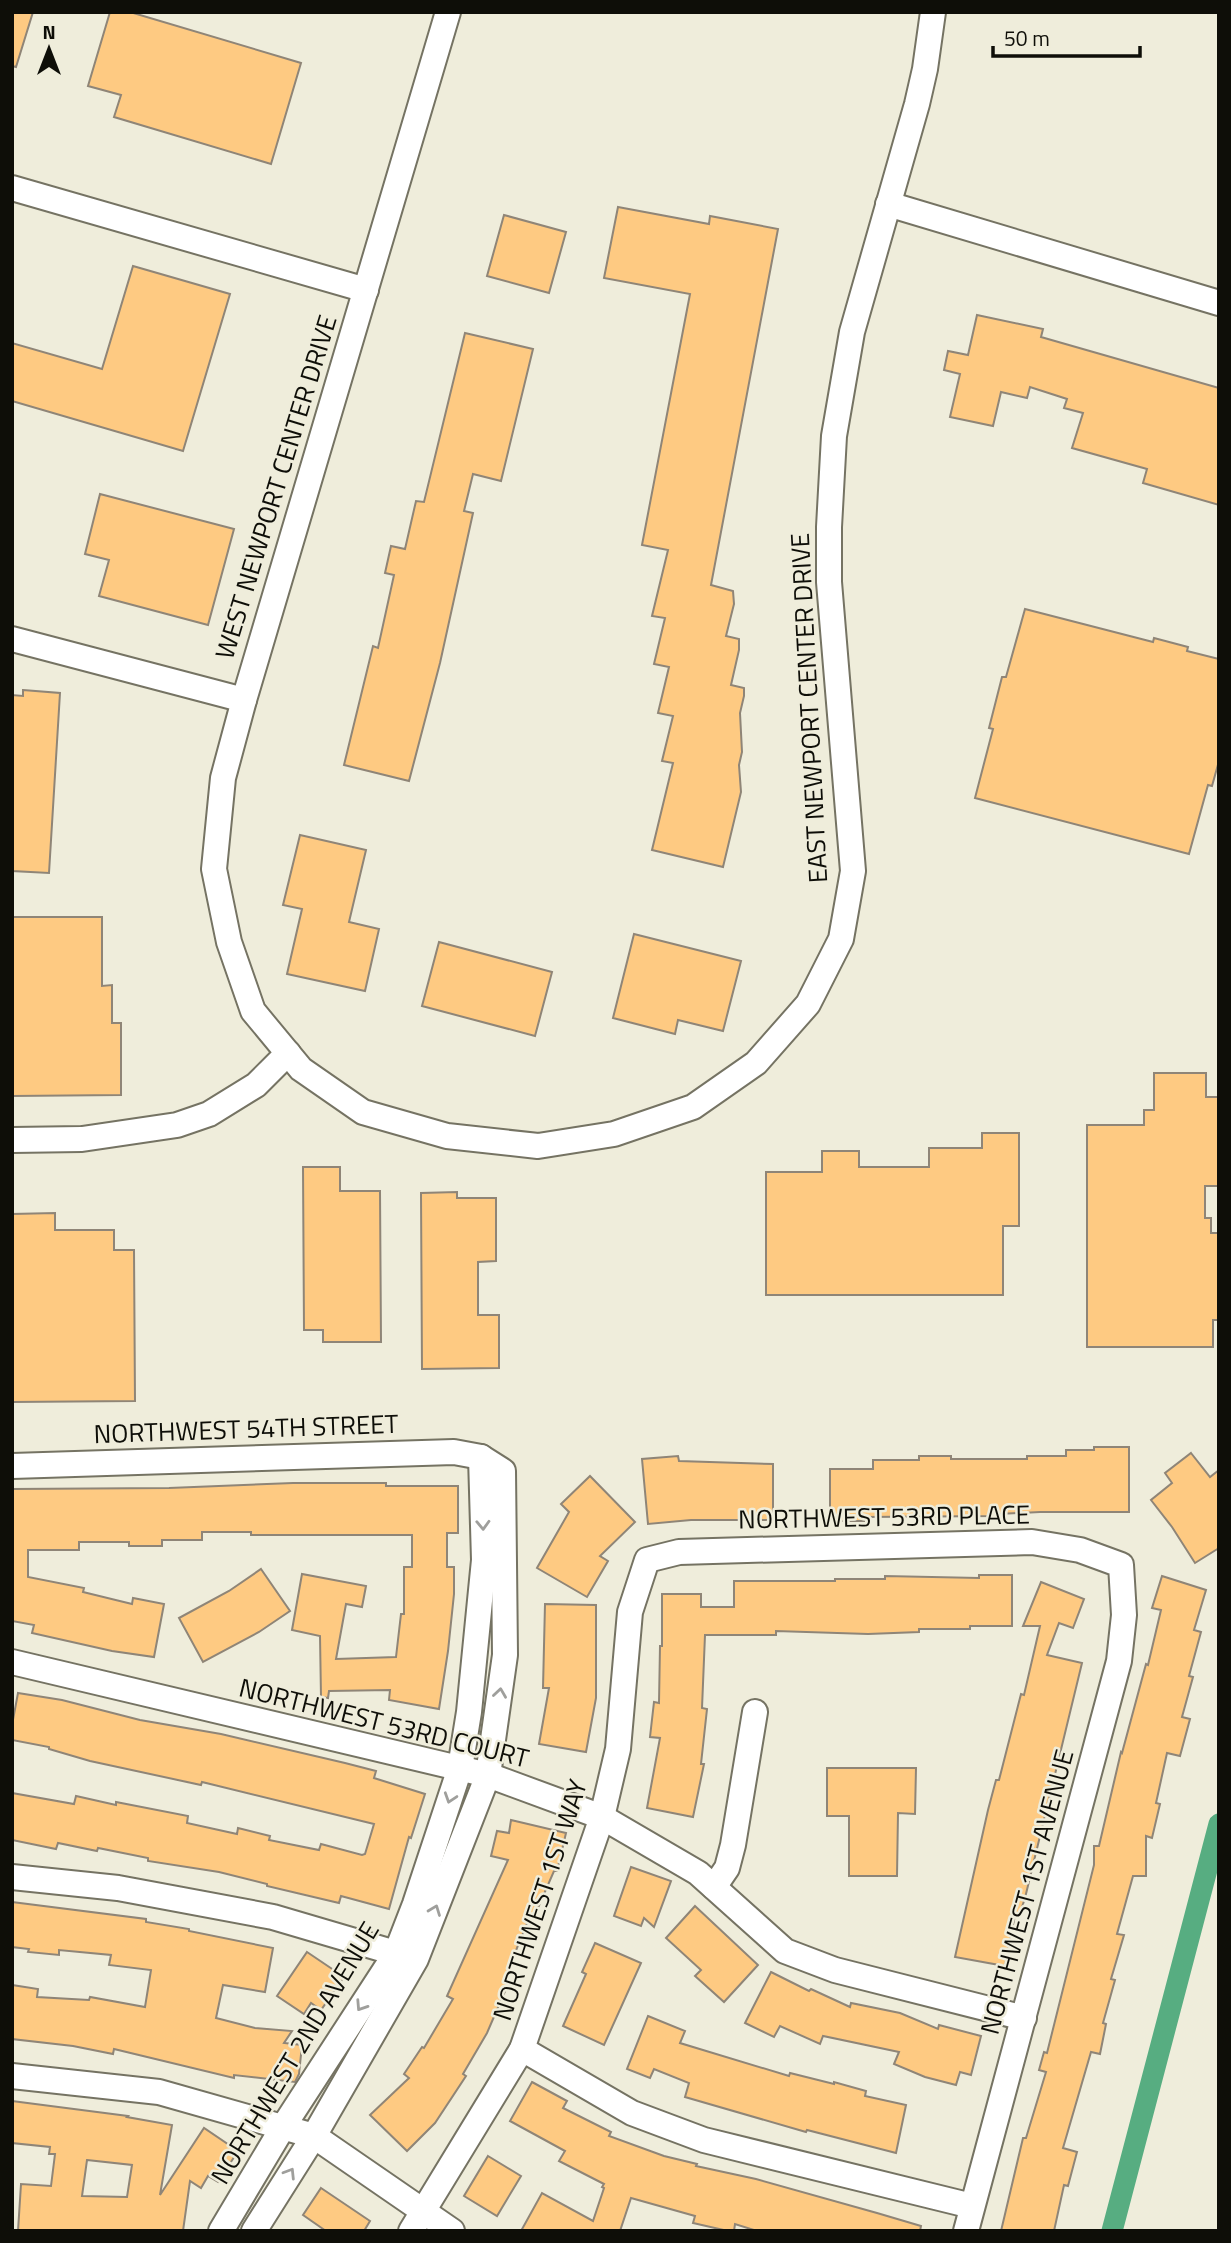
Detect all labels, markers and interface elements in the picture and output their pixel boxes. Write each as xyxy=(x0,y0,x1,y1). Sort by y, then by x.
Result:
north arrow xyxy=(14,14,84,84)
scale bar xyxy=(993,14,1140,58)
text: N xyxy=(42,17,56,46)
text: 50 m xyxy=(1004,22,1050,54)
street label: WEST NEWPORT CENTER DRIVE xyxy=(205,310,347,664)
street label: EAST NEWPORT CENTER DRIVE xyxy=(780,532,837,884)
street label: NORTHWEST 54TH STREET xyxy=(93,1404,399,1453)
street label: NORTHWEST 53RD PLACE xyxy=(738,1494,1030,1539)
one-way arrow xyxy=(476,1520,491,1531)
street label: NORTHWEST 53RD COURT xyxy=(235,1668,533,1777)
one-way arrow xyxy=(492,1687,507,1699)
street label: NORTHWEST 1ST AVENUE xyxy=(970,1745,1083,2039)
street label: NORTHWEST 1ST WAY xyxy=(482,1774,597,2025)
one-way arrow xyxy=(444,1792,458,1804)
one-way arrow xyxy=(427,1904,441,1916)
street label: NORTHWEST 2ND AVENUE xyxy=(201,1914,389,2191)
one-way arrow xyxy=(356,1999,369,2012)
one-way arrow xyxy=(282,2167,295,2180)

